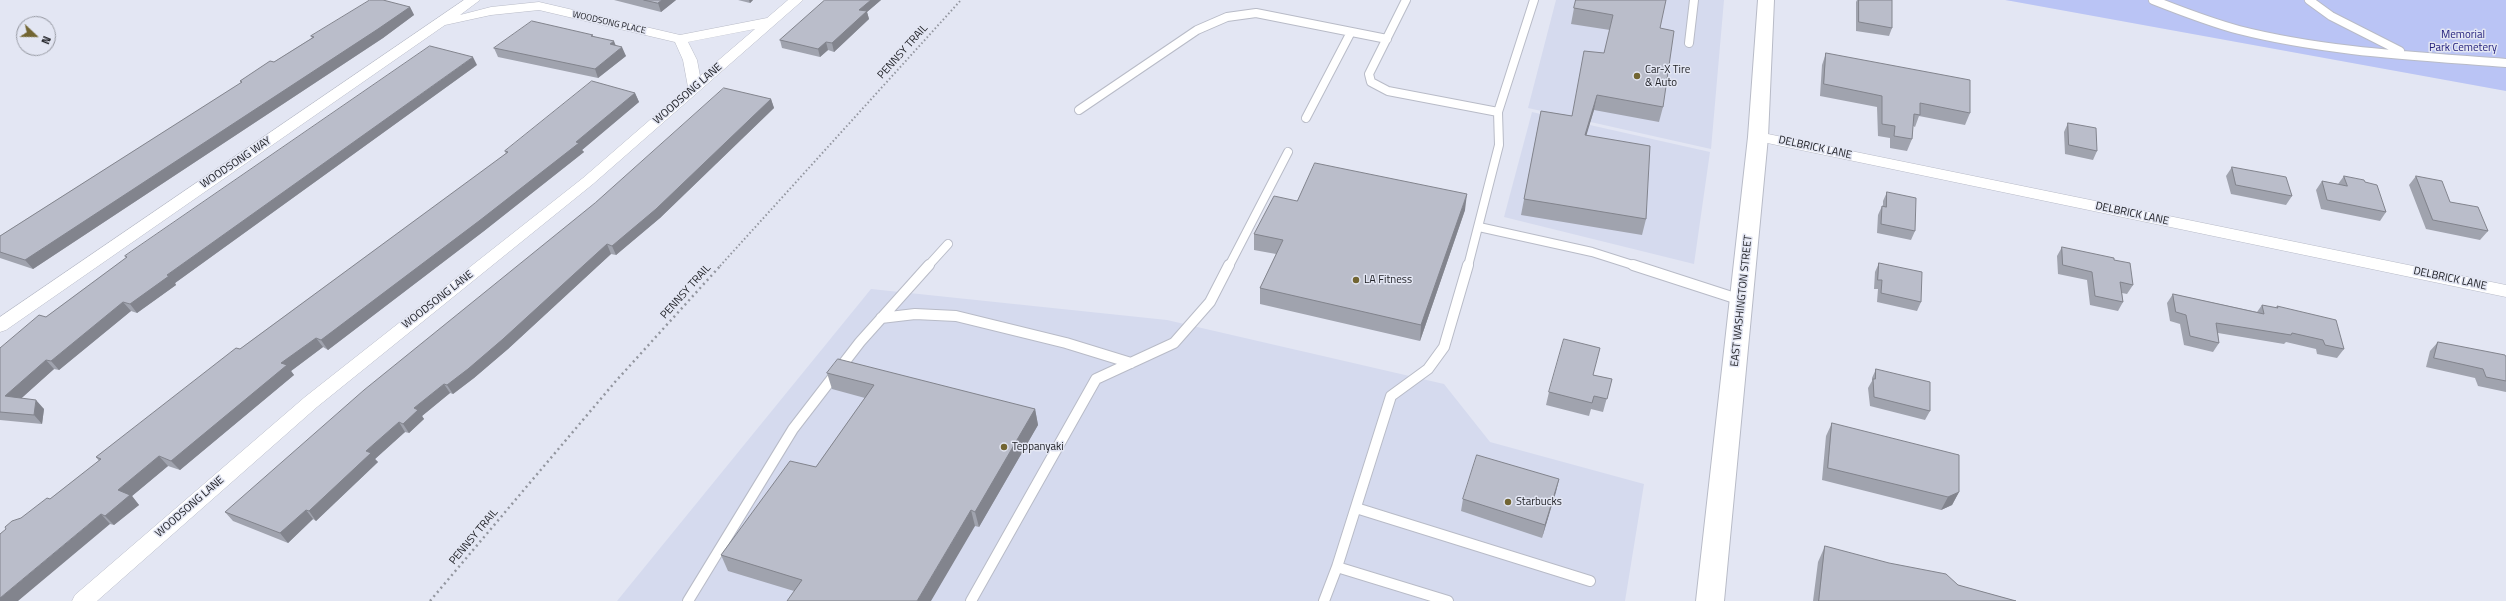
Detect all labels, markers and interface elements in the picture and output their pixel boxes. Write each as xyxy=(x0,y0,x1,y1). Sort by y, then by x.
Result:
street label: WOODSONG PLACE xyxy=(571,9,647,37)
north arrow xyxy=(16,16,56,56)
street label: PENNSY TRAIL xyxy=(875,22,931,82)
park label: Memorial Park Cemetery xyxy=(2429,28,2497,54)
text: N xyxy=(37,34,55,47)
street label: WOODSONG LANE xyxy=(651,61,725,127)
place label: Car-X Tire & Auto xyxy=(1645,63,1690,89)
marker: Car-X Tire & Auto xyxy=(1632,71,1642,81)
street label: WOODSONG WAY xyxy=(198,134,274,192)
street label: DELBRICK LANE xyxy=(1777,134,1853,162)
street label: DELBRICK LANE xyxy=(2094,200,2170,228)
street label: EAST WASHINGTON STREET xyxy=(1729,235,1755,367)
street label: PENNSY TRAIL xyxy=(658,262,714,322)
street label: DELBRICK LANE xyxy=(2412,265,2488,293)
street label: WOODSONG LANE xyxy=(400,268,476,332)
place label: LA Fitness xyxy=(1364,273,1412,287)
marker: LA Fitness xyxy=(1351,275,1361,285)
place label: Teppanyaki xyxy=(1012,440,1064,454)
marker: Teppanyaki xyxy=(999,442,1009,452)
street label: WOODSONG LANE xyxy=(153,474,227,540)
place label: Starbucks xyxy=(1516,495,1562,509)
marker: Starbucks xyxy=(1503,497,1513,507)
street label: PENNSY TRAIL xyxy=(447,506,501,568)

